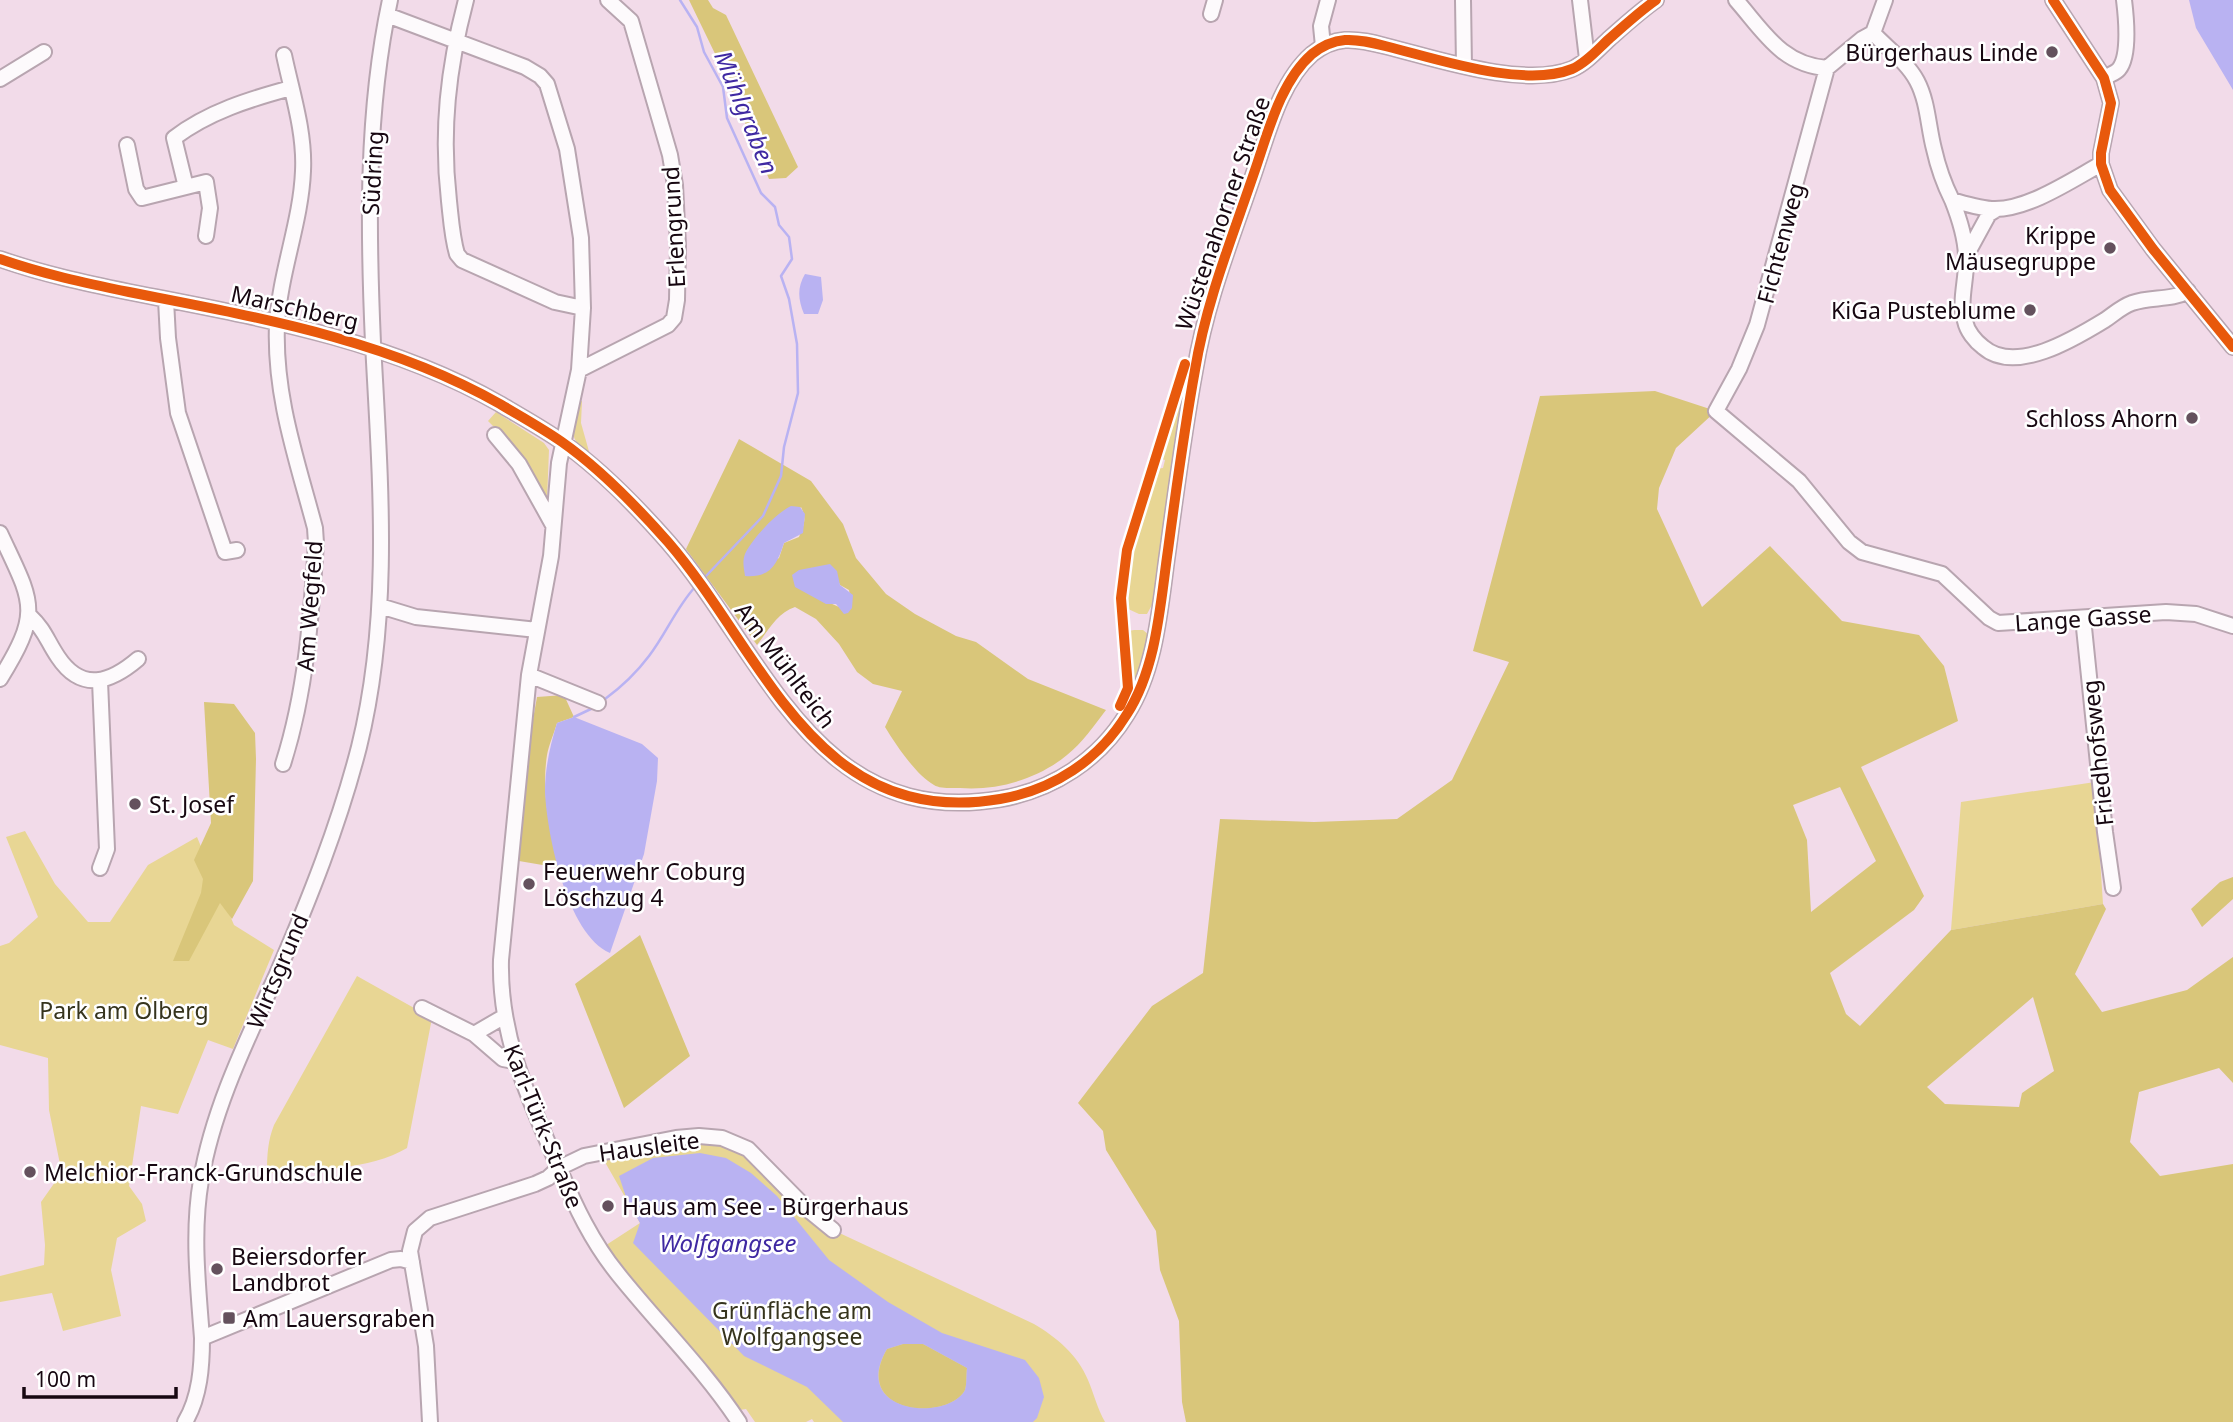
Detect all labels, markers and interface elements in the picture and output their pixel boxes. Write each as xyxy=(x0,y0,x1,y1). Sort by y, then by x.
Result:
place label: Bürgerhaus Linde xyxy=(1845,36,2038,68)
marker: Bürgerhaus Linde xyxy=(2044,44,2060,60)
water label: Mühlgraben xyxy=(707,45,787,179)
street label: Wüstenahorner Straße xyxy=(1167,92,1277,334)
street label: Südring xyxy=(354,130,390,216)
street label: Erlengrund xyxy=(654,165,692,289)
street label: Fichtenweg xyxy=(1749,179,1811,307)
place label: Krippe Mäusegruppe xyxy=(1945,219,2096,277)
marker: Krippe Mäusegruppe xyxy=(2102,240,2118,256)
street label: Marschberg xyxy=(228,277,362,337)
place label: KiGa Pusteblume xyxy=(1831,294,2016,326)
marker: KiGa Pusteblume xyxy=(2022,302,2038,318)
place label: Schloss Ahorn xyxy=(2026,402,2178,434)
marker: Schloss Ahorn xyxy=(2184,410,2200,426)
street label: Am Wegfeld xyxy=(288,539,330,673)
street label: Am Mühlteich xyxy=(728,596,844,734)
street label: Lange Gasse xyxy=(2014,597,2152,639)
street label: Friedhofsweg xyxy=(2073,678,2121,828)
place label: St. Josef xyxy=(149,788,235,820)
marker: St. Josef xyxy=(127,796,143,812)
place label: Feuerwehr Coburg Löschzug 4 xyxy=(543,855,746,913)
marker: Feuerwehr Coburg Löschzug 4 xyxy=(521,876,537,892)
street label: Wirtsgrund xyxy=(238,908,316,1034)
park label: Park am Ölberg xyxy=(39,994,209,1026)
street label: Karl-Türk-Straße xyxy=(496,1039,592,1213)
street label: Hausleite xyxy=(597,1123,701,1169)
place label: Melchior-Franck-Grundschule xyxy=(44,1156,363,1188)
marker: Melchior-Franck-Grundschule xyxy=(22,1164,38,1180)
place label: Haus am See - Bürgerhaus xyxy=(622,1190,909,1222)
marker: Haus am See - Bürgerhaus xyxy=(600,1198,616,1214)
water label: Wolfgangsee xyxy=(659,1226,797,1259)
place label: Beiersdorfer Landbrot xyxy=(231,1240,367,1298)
marker: Beiersdorfer Landbrot xyxy=(209,1261,225,1277)
park label: Grünfläche am Wolfgangsee xyxy=(712,1294,872,1352)
place label: Am Lauersgraben xyxy=(243,1302,435,1334)
marker: Am Lauersgraben xyxy=(221,1310,237,1326)
scale bar xyxy=(24,1356,177,1400)
text: 100 m xyxy=(35,1365,96,1393)

